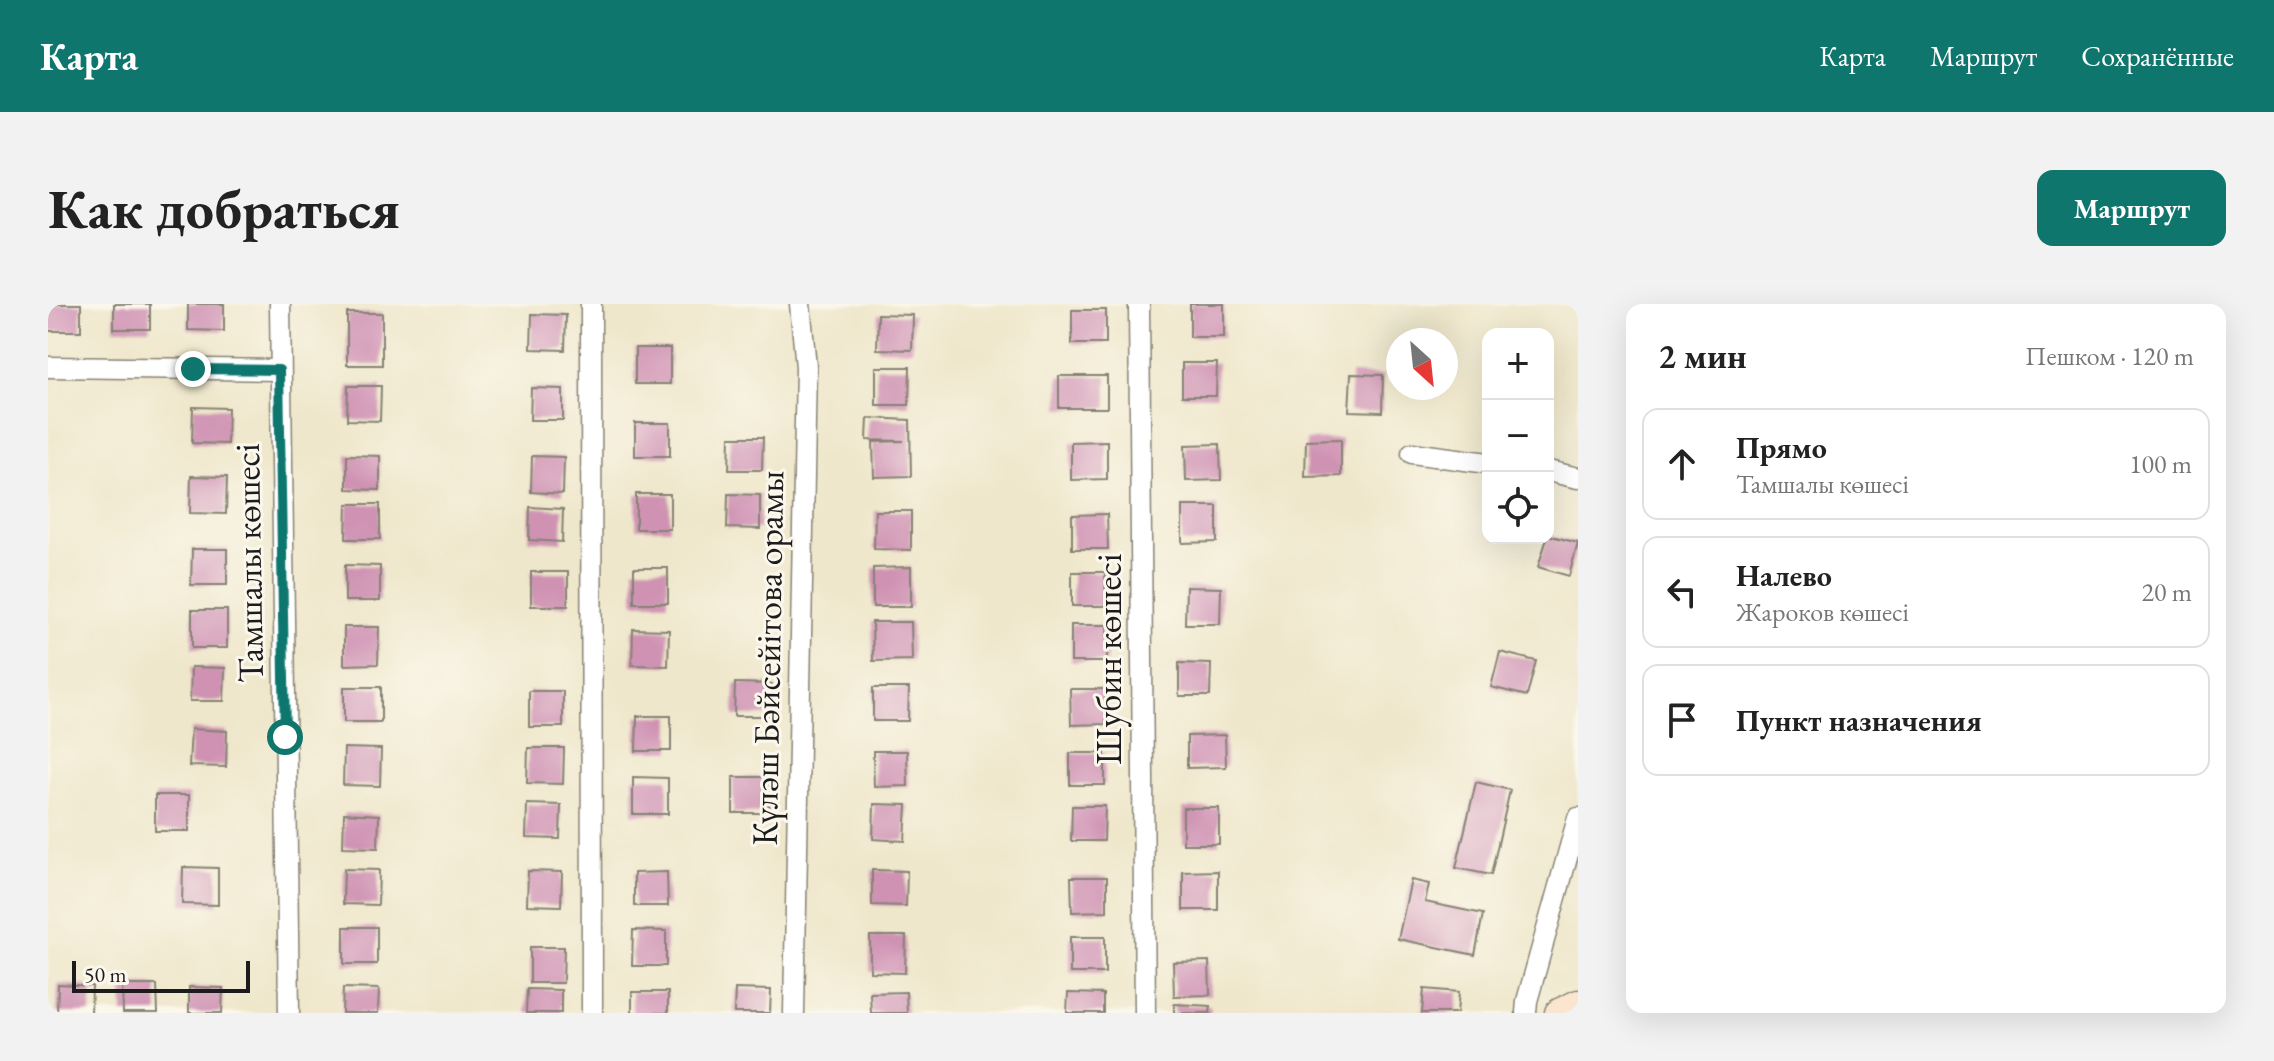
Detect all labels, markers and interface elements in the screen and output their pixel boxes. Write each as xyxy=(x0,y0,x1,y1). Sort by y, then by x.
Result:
text: Карта xyxy=(40,32,138,81)
text: Карта xyxy=(1819,38,1886,74)
text: Маршрут xyxy=(1930,38,2037,74)
text: Сохранённые xyxy=(2081,38,2234,74)
button: Маршрут xyxy=(2037,170,2226,246)
text: Как добраться xyxy=(48,172,400,245)
north arrow xyxy=(1386,328,1458,400)
map controls xyxy=(1482,328,1554,544)
button: + xyxy=(1482,328,1554,400)
text: 2 мин xyxy=(1658,334,1747,378)
text: Пешком · 120 m xyxy=(2025,339,2194,373)
route end xyxy=(175,351,211,387)
button: − xyxy=(1482,400,1554,472)
text: Прямо xyxy=(1736,428,1827,467)
icon: ahead xyxy=(1660,442,1704,486)
street label: Тамшалы көшесі xyxy=(223,443,274,683)
text: 100 m xyxy=(2129,447,2192,481)
text: Тамшалы көшесі xyxy=(1736,467,1909,501)
street label: Күләш Бәйсейітова орамы xyxy=(741,470,794,846)
button: locate xyxy=(1482,472,1554,544)
street label: Шубин көшесі xyxy=(1085,553,1132,765)
text: Налево xyxy=(1736,556,1832,595)
icon: left xyxy=(1660,570,1704,614)
text: 20 m xyxy=(2142,575,2192,609)
text: Жароков көшесі xyxy=(1736,595,1909,629)
icon: arrive xyxy=(1660,698,1704,742)
text: Пункт назначения xyxy=(1736,701,1982,740)
route start xyxy=(267,719,303,755)
scale bar xyxy=(72,957,250,993)
text: 50 m xyxy=(84,960,127,989)

